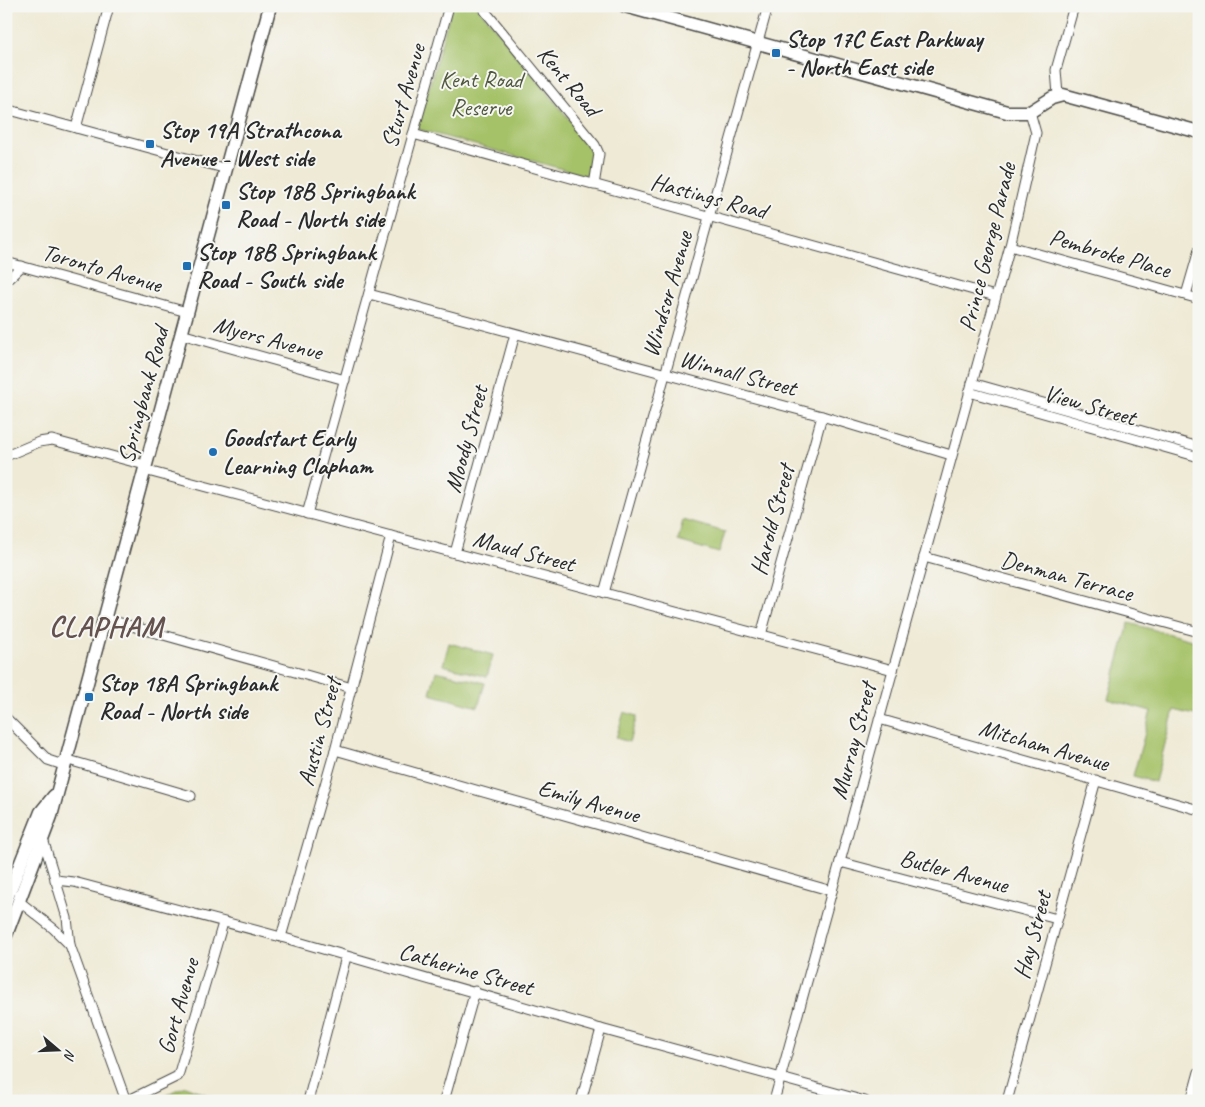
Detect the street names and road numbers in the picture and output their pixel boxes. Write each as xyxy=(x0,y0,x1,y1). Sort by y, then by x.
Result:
street label: Sturt Avenue xyxy=(374,39,433,151)
street label: Kent Road xyxy=(531,40,609,125)
street label: Prince George Parade xyxy=(952,157,1023,334)
street label: Hastings Road xyxy=(648,166,774,227)
street label: Pembroke Place xyxy=(1046,221,1176,285)
street label: Windsor Avenue xyxy=(635,226,700,360)
street label: Toronto Avenue xyxy=(39,237,167,300)
street label: Myers Avenue xyxy=(210,309,328,367)
street label: Springbank Road xyxy=(110,320,176,466)
street label: Winnall Street xyxy=(676,343,802,403)
street label: View Street xyxy=(1041,378,1141,433)
street label: Moody Street xyxy=(437,380,495,496)
street label: Harold Street xyxy=(743,459,802,578)
street label: Maud Street xyxy=(470,523,580,579)
street label: Denman Terrace xyxy=(998,544,1138,609)
street label: Austin Street xyxy=(290,672,349,789)
street label: Murray Street xyxy=(823,677,884,802)
street label: Mitcham Avenue xyxy=(976,712,1114,778)
street label: Emily Avenue xyxy=(535,772,645,830)
street label: Butler Avenue xyxy=(897,842,1013,900)
street label: Hay Street xyxy=(1006,886,1059,982)
street label: Catherine Street xyxy=(396,936,538,1003)
street label: Gort Avenue xyxy=(150,953,207,1057)

